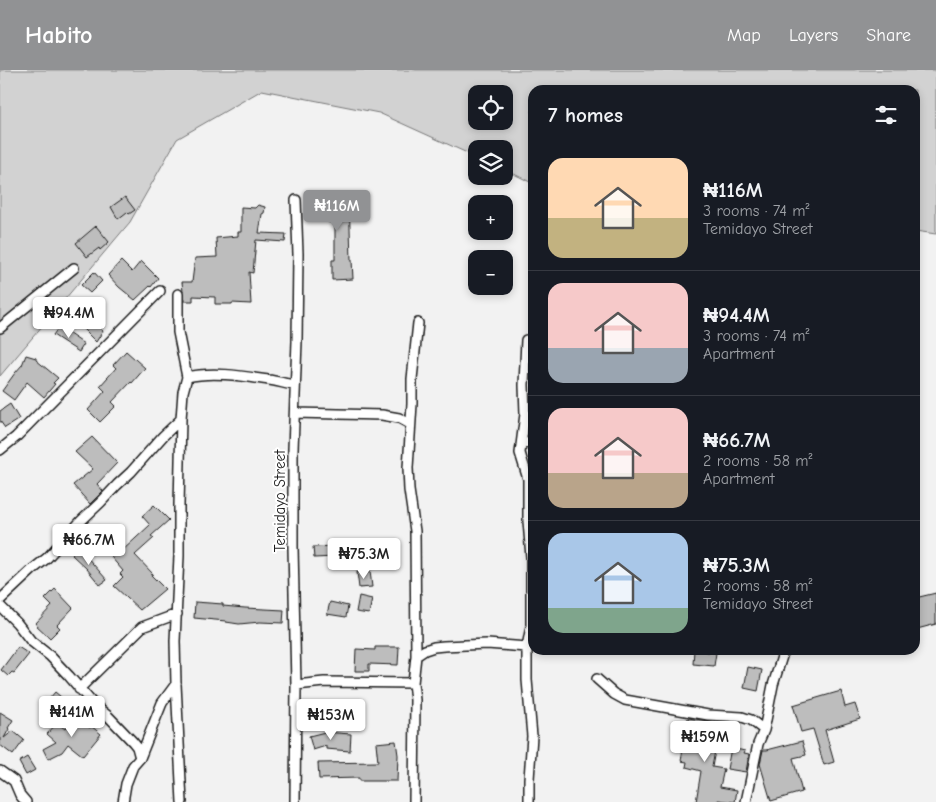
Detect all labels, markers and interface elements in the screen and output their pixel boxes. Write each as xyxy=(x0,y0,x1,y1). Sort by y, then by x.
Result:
text: Habito xyxy=(25,21,92,49)
text: Map xyxy=(727,25,761,46)
text: Layers xyxy=(789,25,838,46)
text: Share xyxy=(866,25,911,46)
map controls xyxy=(468,85,513,295)
button: locate xyxy=(468,85,513,130)
icon: filters xyxy=(872,101,900,129)
text: 7 homes xyxy=(548,103,623,127)
button: layers xyxy=(468,140,513,185)
icon: home xyxy=(588,178,648,238)
text: ₦116M xyxy=(703,178,763,202)
pin: ₦116M xyxy=(302,190,372,232)
button: + xyxy=(468,195,513,240)
text: ₦116M xyxy=(314,197,360,215)
text: 3 rooms · 74 m² xyxy=(703,202,809,220)
text: Temidayo Street xyxy=(703,220,812,238)
button: − xyxy=(468,250,513,295)
pin: ₦94.4M xyxy=(28,296,110,339)
icon: home xyxy=(588,303,648,363)
text: ₦94.4M xyxy=(703,303,770,327)
text: ₦94.4M xyxy=(44,304,94,322)
text: 3 rooms · 74 m² xyxy=(703,327,809,345)
text: Apartment xyxy=(703,345,775,363)
icon: home xyxy=(588,428,648,488)
text: ₦66.7M xyxy=(703,428,770,452)
street label: Temidayo Street xyxy=(271,449,289,552)
text: 2 rooms · 58 m² xyxy=(703,452,813,470)
text: Apartment xyxy=(703,470,775,488)
pin: ₦66.7M xyxy=(48,524,130,566)
text: ₦66.7M xyxy=(63,531,115,549)
pin: ₦75.3M xyxy=(323,538,405,580)
text: ₦75.3M xyxy=(339,545,389,563)
icon: home xyxy=(588,553,648,613)
text: ₦75.3M xyxy=(703,553,770,577)
text: 2 rooms · 58 m² xyxy=(703,577,813,595)
text: Temidayo Street xyxy=(703,595,812,613)
pin: ₦141M xyxy=(37,696,107,738)
pin: ₦153M xyxy=(296,698,366,741)
text: ₦141M xyxy=(50,703,94,721)
text: ₦153M xyxy=(307,706,355,724)
pin: ₦159M xyxy=(670,720,740,763)
text: ₦159M xyxy=(681,728,729,746)

